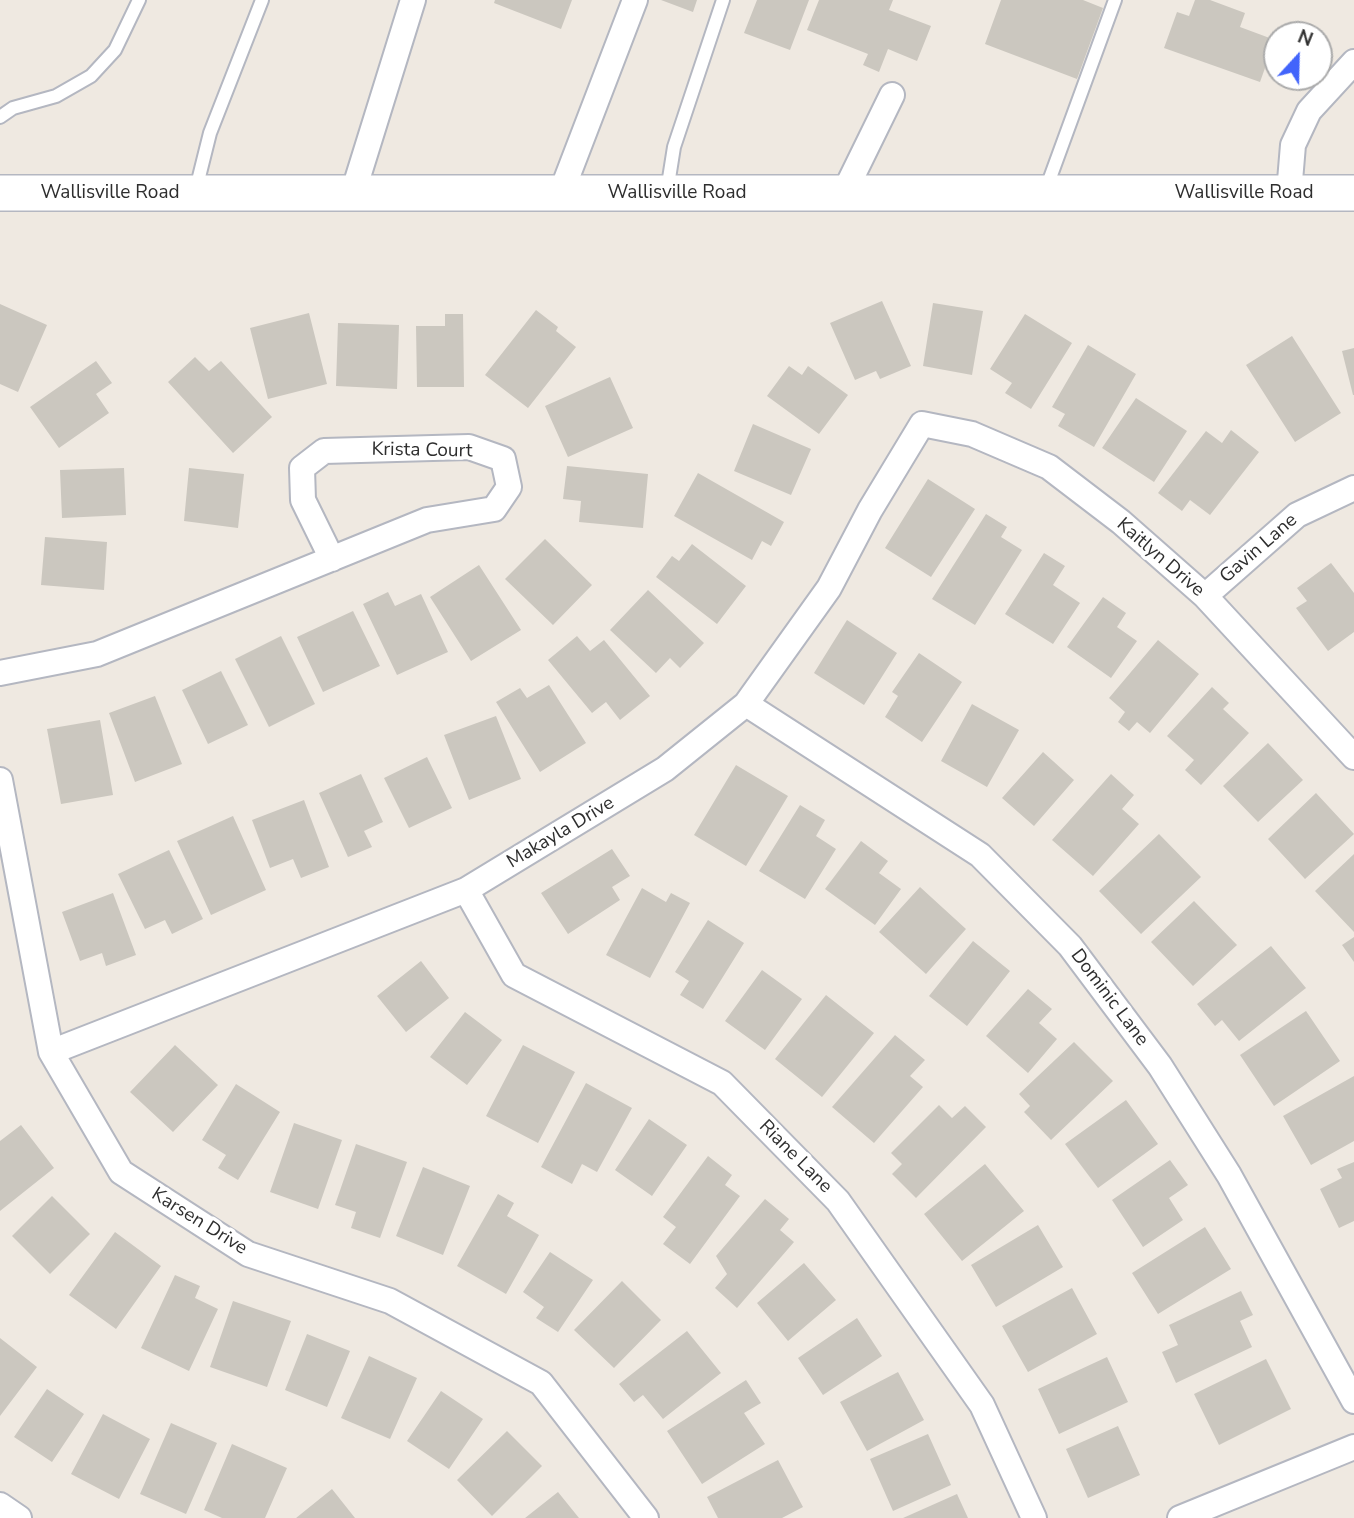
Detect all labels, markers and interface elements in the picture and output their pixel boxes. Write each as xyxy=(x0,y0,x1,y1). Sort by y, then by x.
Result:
north arrow xyxy=(1263,21,1333,91)
text: N xyxy=(1294,24,1317,53)
street label: Wallisville Road xyxy=(40,182,180,204)
street label: Wallisville Road xyxy=(607,182,747,204)
street label: Wallisville Road xyxy=(1174,182,1314,204)
street label: Krista Court xyxy=(371,439,473,463)
street label: Gavin Lane xyxy=(1216,509,1302,589)
street label: Kaitlyn Drive xyxy=(1111,514,1209,602)
street label: Makayla Drive xyxy=(503,792,619,874)
street label: Dominic Lane xyxy=(1065,945,1153,1051)
street label: Riane Lane xyxy=(754,1116,836,1198)
street label: Karsen Drive xyxy=(147,1184,251,1260)

